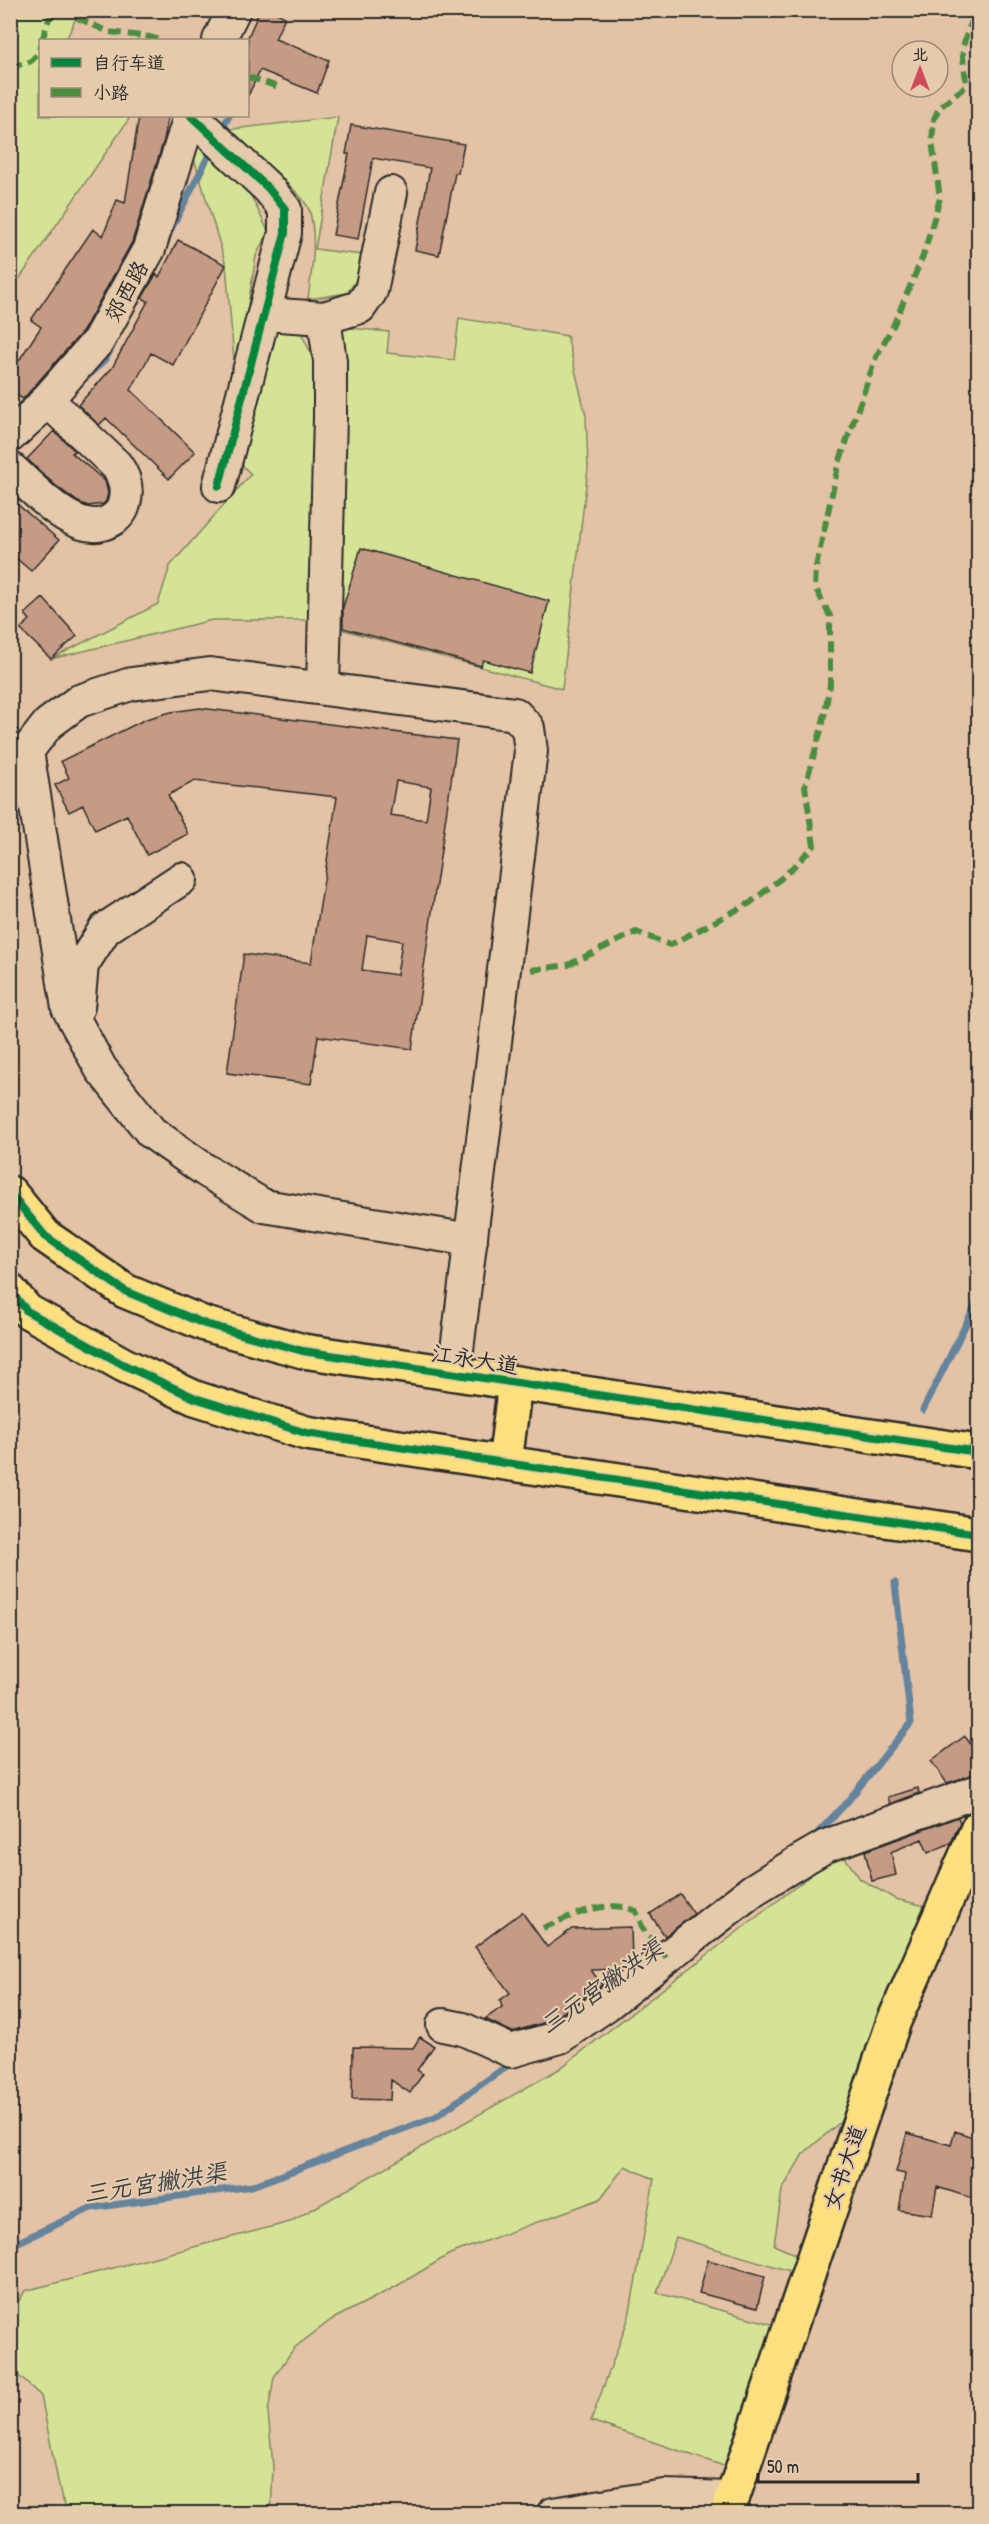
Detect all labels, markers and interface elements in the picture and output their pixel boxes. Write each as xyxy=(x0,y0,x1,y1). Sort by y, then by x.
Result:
legend xyxy=(39,39,249,117)
north arrow xyxy=(890,39,950,99)
text: 北 xyxy=(912,43,928,65)
text: 自行车道 xyxy=(93,50,165,75)
text: 小路 xyxy=(93,80,129,105)
street label: 郊西路 xyxy=(97,255,155,327)
street label: 江永大道 xyxy=(429,1337,521,1381)
water label: 三元宫撇洪渠 xyxy=(533,1930,671,2040)
street label: 女书大道 xyxy=(815,2121,873,2213)
water label: 三元宫撇洪渠 xyxy=(81,2155,231,2209)
scale bar xyxy=(758,2446,918,2484)
text: 50 m xyxy=(767,2454,799,2479)

